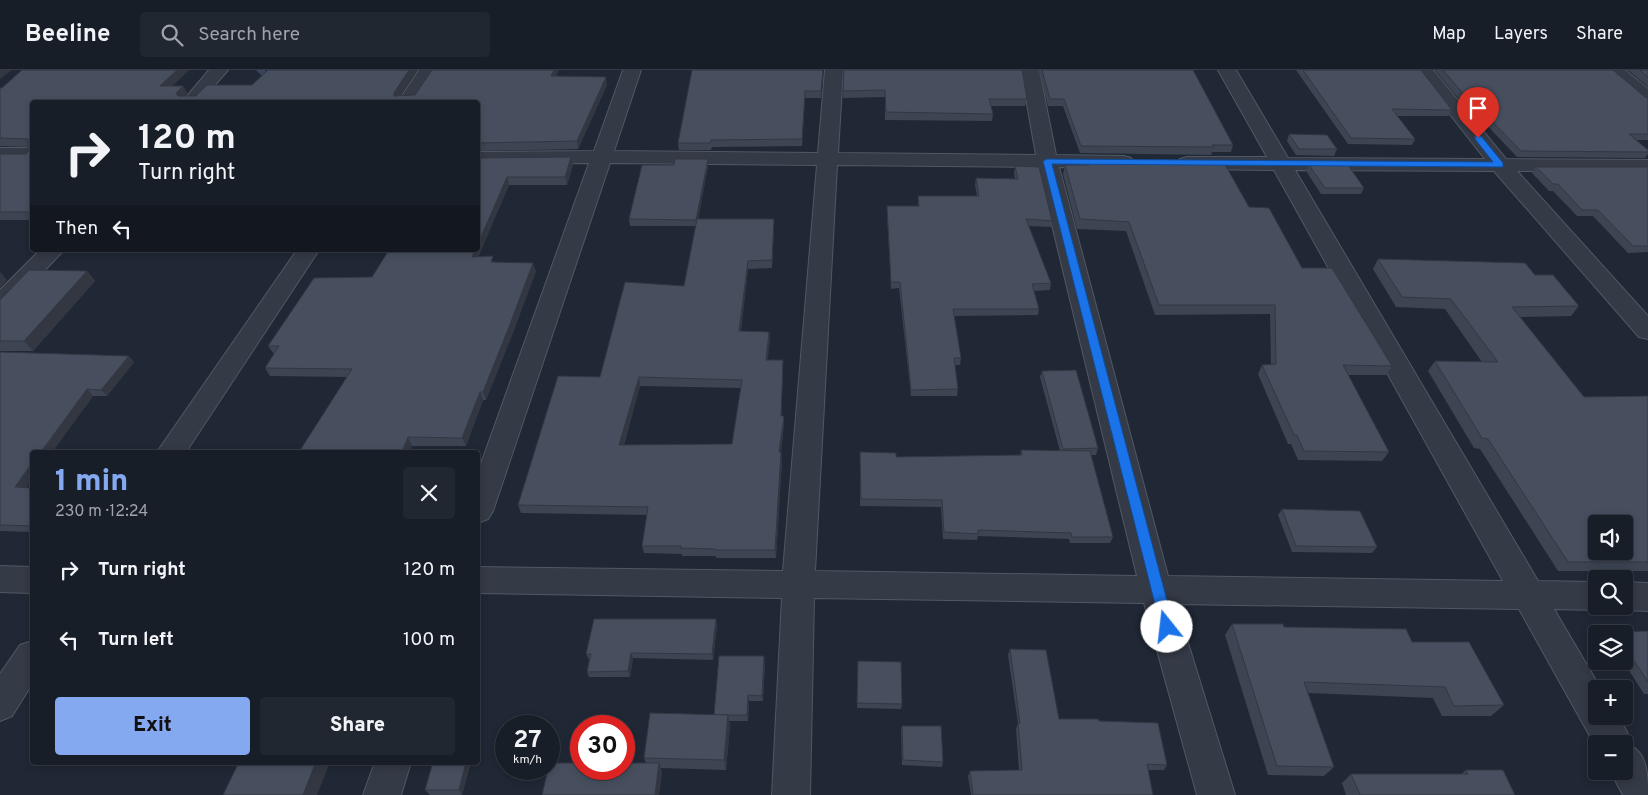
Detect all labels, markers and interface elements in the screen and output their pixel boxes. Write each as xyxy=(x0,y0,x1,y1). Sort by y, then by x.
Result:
search box xyxy=(140,12,490,57)
text: Beeline xyxy=(25,20,110,50)
icon: search xyxy=(158,21,186,49)
text: Search here xyxy=(198,23,300,47)
text: Map xyxy=(1432,23,1466,46)
text: Layers xyxy=(1494,23,1548,46)
text: Share xyxy=(1576,23,1623,46)
pin xyxy=(1457,87,1499,138)
icon: arrive xyxy=(1464,94,1492,122)
text: 120 m xyxy=(138,117,236,161)
icon: right xyxy=(55,120,120,185)
text: Turn right xyxy=(138,160,235,187)
icon: left xyxy=(108,215,136,243)
text: Then xyxy=(55,217,98,241)
text: 1 min xyxy=(55,464,128,501)
button: close xyxy=(403,467,455,519)
text: 230 m · 12:24 xyxy=(55,502,148,522)
map controls xyxy=(1588,515,1633,780)
button: sound xyxy=(1588,515,1633,560)
icon: right xyxy=(55,556,83,584)
text: Turn right xyxy=(98,558,186,582)
text: 120 m xyxy=(404,558,455,582)
button: search xyxy=(1588,570,1633,615)
position arrow xyxy=(1140,600,1192,652)
button: layers xyxy=(1588,625,1633,670)
icon: left xyxy=(55,626,83,654)
text: Turn left xyxy=(98,628,174,652)
text: 100 m xyxy=(403,628,455,652)
button: + xyxy=(1588,680,1633,725)
button: Exit xyxy=(55,697,250,755)
button: Share xyxy=(260,697,455,755)
speed limit sign: 30 xyxy=(570,715,635,780)
text: 27 xyxy=(513,725,542,757)
button: − xyxy=(1588,735,1633,780)
text: km/h xyxy=(513,752,542,768)

